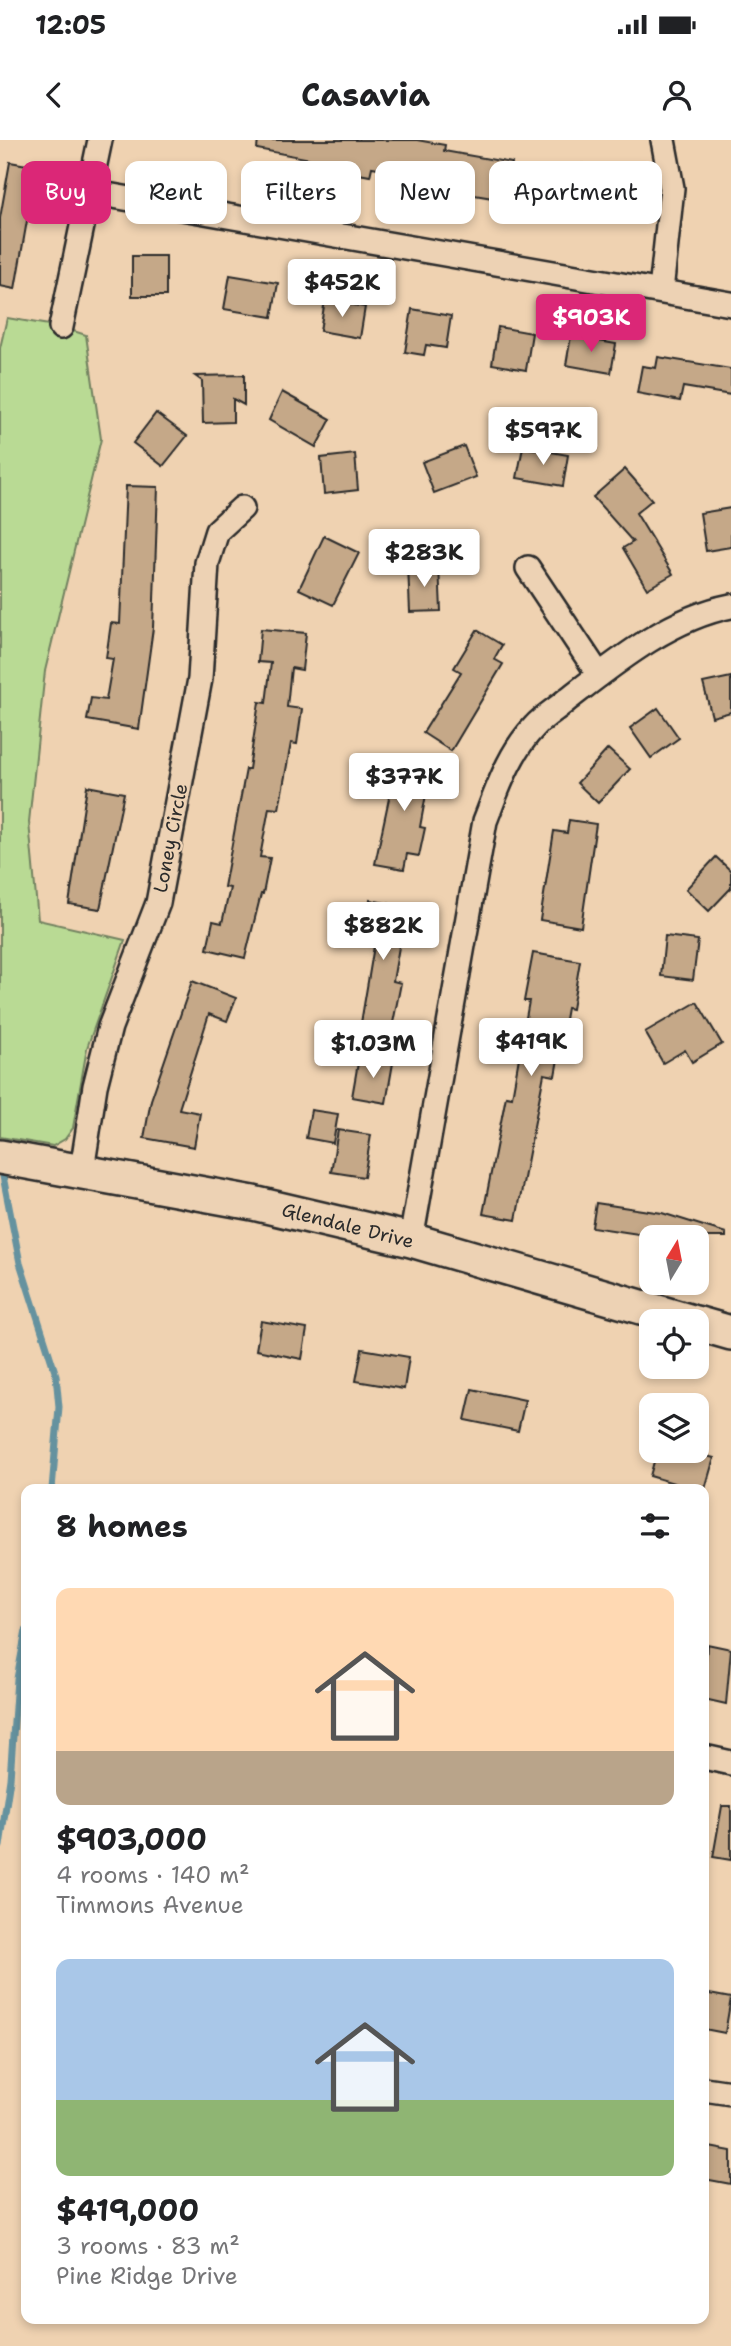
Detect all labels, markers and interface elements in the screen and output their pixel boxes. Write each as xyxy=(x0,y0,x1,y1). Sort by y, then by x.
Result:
text: 12:05 xyxy=(35,7,106,42)
text: Casavia xyxy=(301,73,430,116)
icon: back xyxy=(35,76,73,114)
icon: person xyxy=(658,76,696,114)
chip: Buy xyxy=(21,161,111,224)
chip: Rent xyxy=(125,161,227,224)
chip: Filters xyxy=(241,161,361,224)
chip: New xyxy=(375,161,475,224)
chip: Apartment xyxy=(489,161,662,224)
pin: $452K xyxy=(293,260,391,319)
text: $452K xyxy=(304,267,380,297)
pin: $903K xyxy=(542,294,640,354)
text: $903K xyxy=(552,302,630,332)
pin: $597K xyxy=(494,408,592,467)
text: $597K xyxy=(504,415,582,445)
pin: $283K xyxy=(375,530,473,589)
text: $283K xyxy=(385,537,463,567)
pin: $377K xyxy=(355,754,453,813)
text: $377K xyxy=(365,761,443,791)
street label: Loney Circle xyxy=(148,781,193,895)
pin: $882K xyxy=(334,902,432,962)
text: $882K xyxy=(343,910,423,940)
pin: $419K xyxy=(482,1018,580,1078)
pin: $1.03M xyxy=(316,1020,430,1080)
text: $419K xyxy=(495,1026,567,1056)
text: $1.03M xyxy=(330,1028,416,1058)
street label: Glendale Drive xyxy=(279,1197,417,1254)
north arrow xyxy=(639,1225,709,1295)
map controls xyxy=(639,1225,709,1463)
button: locate xyxy=(639,1309,709,1379)
button: layers xyxy=(639,1393,709,1463)
text: 8 homes xyxy=(56,1506,188,1547)
icon: filters xyxy=(636,1507,674,1545)
icon: home xyxy=(302,1633,428,1759)
text: $903,000 xyxy=(56,1819,207,1860)
text: 4 rooms · 140 m² xyxy=(56,1860,250,1890)
text: Timmons Avenue xyxy=(56,1890,244,1920)
icon: home xyxy=(302,2004,428,2130)
text: $419,000 xyxy=(56,2190,199,2231)
text: 3 rooms · 83 m² xyxy=(56,2231,240,2261)
text: Pine Ridge Drive xyxy=(56,2261,238,2291)

